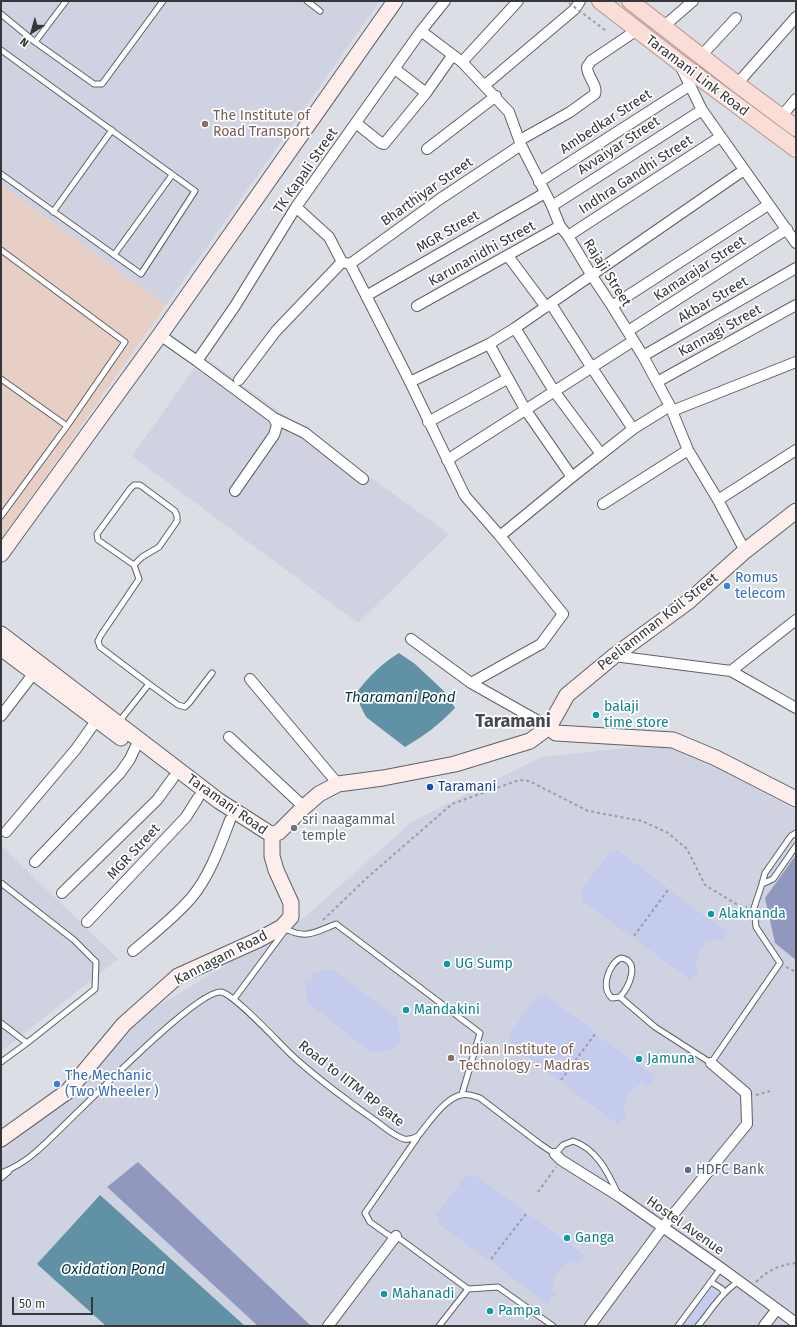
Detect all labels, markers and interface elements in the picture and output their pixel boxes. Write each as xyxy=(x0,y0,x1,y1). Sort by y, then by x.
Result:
north arrow xyxy=(12,12,52,52)
street label: Taramani Link Road xyxy=(642,32,752,120)
text: N xyxy=(18,35,31,49)
street label: Ambedkar Street xyxy=(557,86,655,158)
place label: The Institute of Road Transport xyxy=(213,108,310,140)
street label: Avvaiyar Street xyxy=(575,113,663,179)
marker: The Institute of Road Transport xyxy=(200,119,210,129)
street label: TK Kapali Street xyxy=(270,125,342,217)
street label: Indhra Gandhi Street xyxy=(576,132,696,218)
street label: Bharthiyar Street xyxy=(378,154,476,230)
street label: MGR Street xyxy=(414,207,482,257)
street label: Karunanidhi Street xyxy=(426,218,538,290)
street label: Kamarajar Street xyxy=(651,233,749,305)
street label: Rajaji Street xyxy=(580,236,634,310)
street label: Akbar Street xyxy=(675,273,751,327)
street label: Kannagi Street xyxy=(675,301,765,361)
street label: Peeliamman Koil Street xyxy=(594,570,722,674)
place label: Romus telecom xyxy=(735,570,786,602)
marker: Romus telecom xyxy=(722,581,732,591)
water label: Tharamani Pond xyxy=(344,689,456,707)
place label: balaji time store xyxy=(604,699,669,732)
marker: balaji time store xyxy=(591,710,601,720)
district label: Taramani xyxy=(475,711,551,733)
street label: Taramani Road xyxy=(183,771,271,839)
place label: Taramani xyxy=(438,779,496,795)
marker: Taramani xyxy=(425,782,435,792)
place label: sri naagammal temple xyxy=(302,812,395,844)
street label: MGR Street xyxy=(104,821,164,883)
marker: sri naagammal temple xyxy=(289,823,299,833)
place label: Alaknanda xyxy=(719,906,786,922)
marker: Alaknanda xyxy=(706,909,716,919)
street label: Kannagam Road xyxy=(172,927,270,989)
place label: UG Sump xyxy=(455,956,513,972)
marker: UG Sump xyxy=(442,959,452,969)
place label: Mandakini xyxy=(414,1002,480,1018)
marker: Mandakini xyxy=(401,1005,411,1015)
street label: Road to IITM RP gate xyxy=(295,1037,407,1131)
place label: Indian Institute of Technology - Madras xyxy=(459,1042,590,1074)
place label: Jamuna xyxy=(647,1051,695,1067)
marker: Indian Institute of Technology - Madras xyxy=(446,1053,456,1063)
marker: Jamuna xyxy=(634,1054,644,1064)
place label: The Mechanic (Two Wheeler ) xyxy=(65,1068,159,1100)
marker: The Mechanic (Two Wheeler ) xyxy=(52,1079,62,1089)
place label: HDFC Bank xyxy=(696,1162,764,1178)
marker: HDFC Bank xyxy=(683,1165,693,1175)
street label: Hostel Avenue xyxy=(643,1193,727,1259)
place label: Ganga xyxy=(575,1230,614,1246)
marker: Ganga xyxy=(562,1233,572,1243)
water label: Oxidation Pond xyxy=(61,1261,165,1279)
place label: Mahanadi xyxy=(392,1286,454,1302)
scale bar xyxy=(14,1289,95,1315)
marker: Mahanadi xyxy=(379,1289,389,1299)
text: 50 m xyxy=(19,1297,45,1311)
place label: Pampa xyxy=(498,1303,541,1319)
marker: Pampa xyxy=(485,1306,495,1316)

